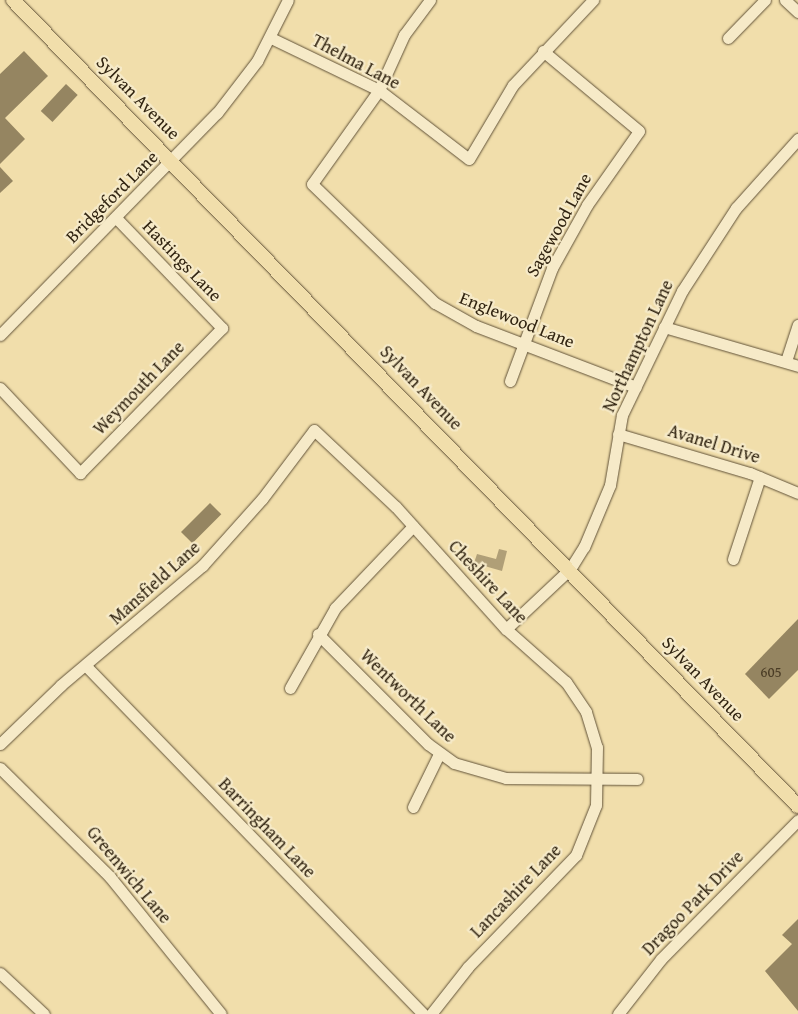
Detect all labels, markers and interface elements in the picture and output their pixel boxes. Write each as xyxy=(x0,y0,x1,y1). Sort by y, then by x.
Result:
street label: Thelma Lane xyxy=(308,30,404,94)
street label: Sylvan Avenue xyxy=(92,52,184,144)
street label: Bridgeford Lane xyxy=(61,146,163,248)
street label: Sagewood Lane xyxy=(522,169,596,281)
street label: Hastings Lane xyxy=(138,216,226,306)
street label: Northampton Lane xyxy=(598,277,678,415)
street label: Englewood Lane xyxy=(456,287,578,353)
street label: Weymouth Lane xyxy=(89,337,189,439)
street label: Sylvan Avenue xyxy=(375,341,467,435)
street label: Avanel Drive xyxy=(665,420,763,468)
street label: Cheshire Lane xyxy=(444,536,532,628)
street label: Mansfield Lane xyxy=(105,537,205,629)
street label: Sylvan Avenue xyxy=(657,632,749,726)
street label: Wentworth Lane xyxy=(356,645,460,747)
house number: 605 xyxy=(760,663,782,681)
street label: Barringham Lane xyxy=(214,773,320,883)
street label: Greenwich Lane xyxy=(82,822,176,928)
street label: Lancashire Lane xyxy=(466,840,566,942)
street label: Dragoo Park Drive xyxy=(638,846,748,960)

